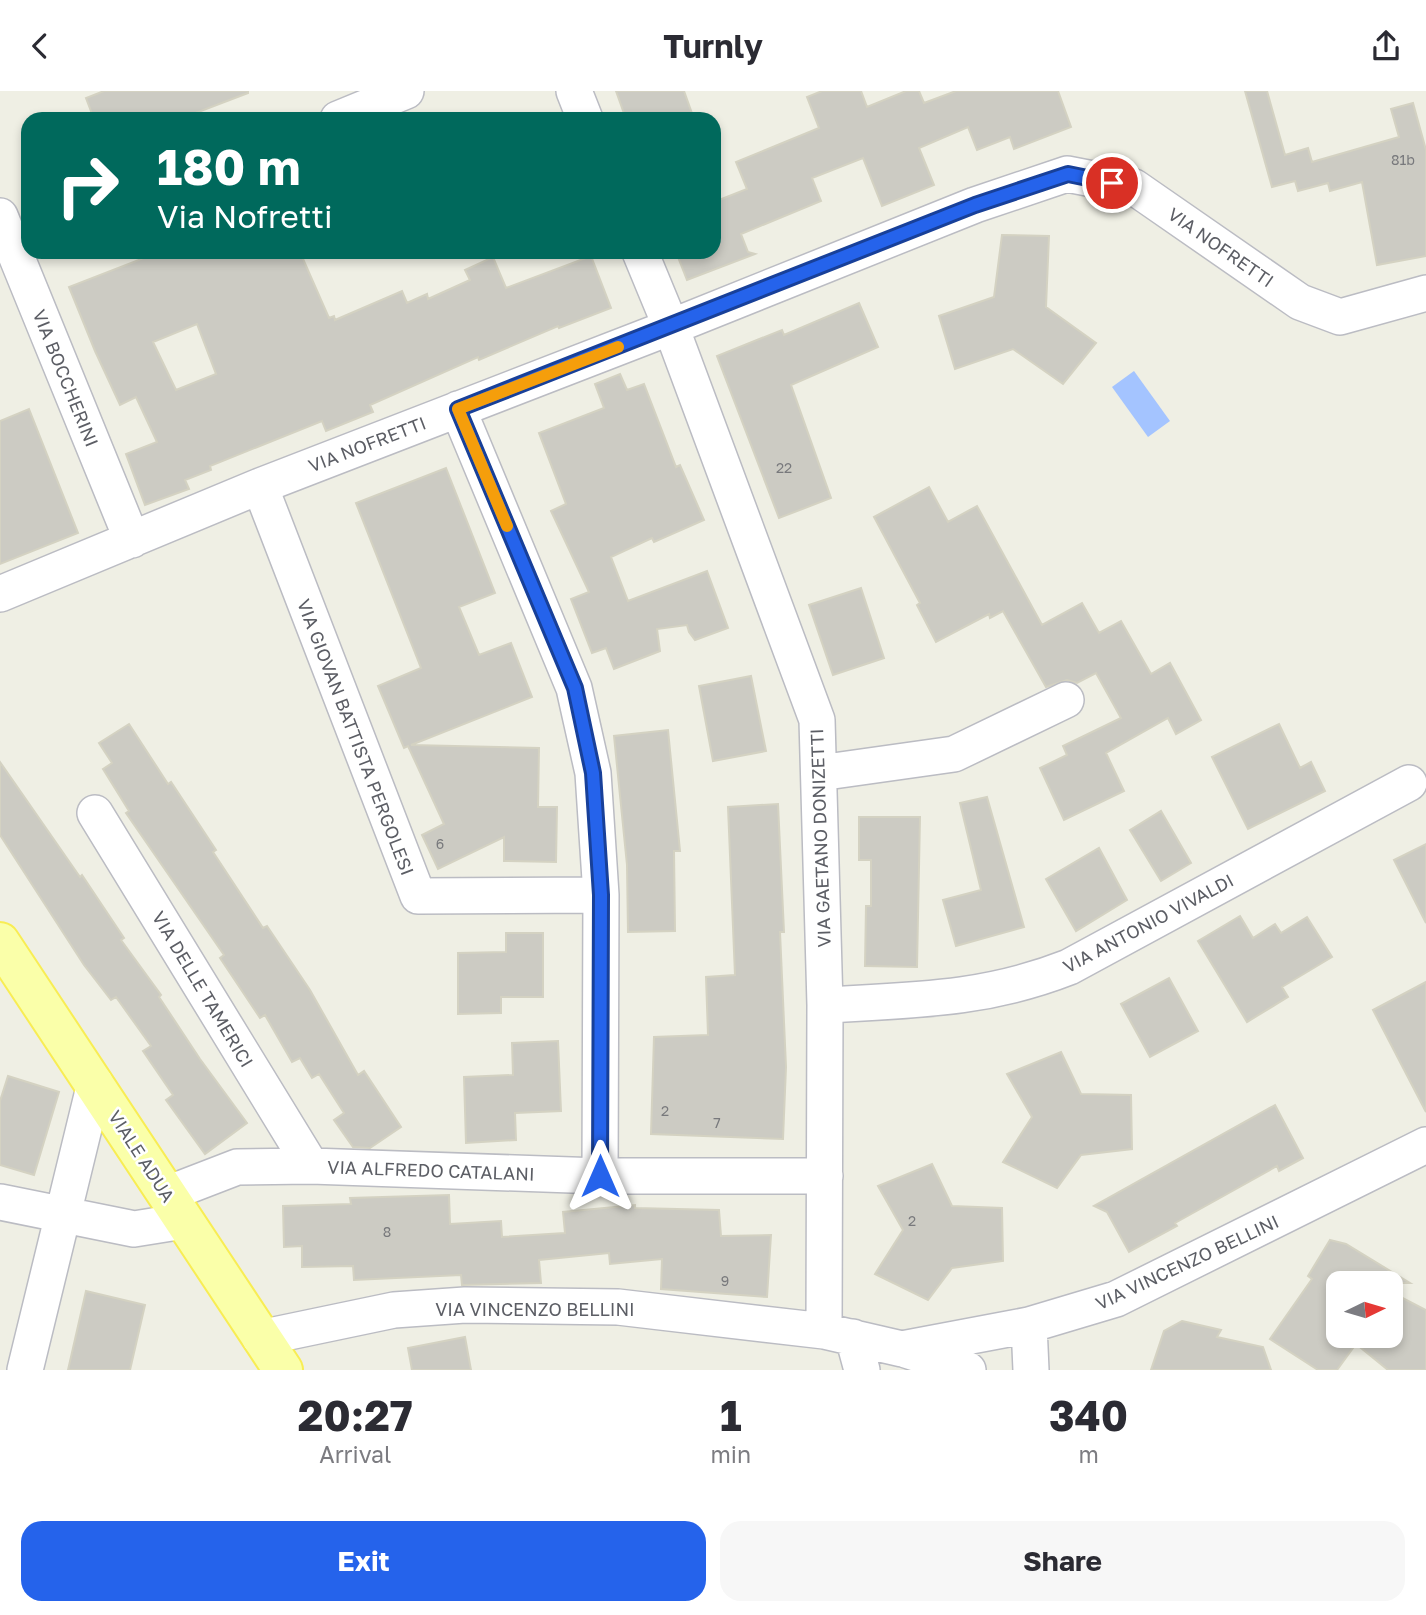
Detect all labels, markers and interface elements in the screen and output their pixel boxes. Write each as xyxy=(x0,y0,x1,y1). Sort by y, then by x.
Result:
icon: back xyxy=(21,27,59,65)
text: Turnly xyxy=(663,27,763,65)
icon: share xyxy=(1367,27,1405,65)
text: 180 m xyxy=(157,137,301,196)
icon: right xyxy=(42,140,133,231)
house number: 81b xyxy=(1391,151,1415,168)
pin xyxy=(1082,153,1142,213)
icon: arrive xyxy=(1093,164,1131,202)
text: Via Nofretti xyxy=(157,197,333,235)
street label: VIA NOFRETTI xyxy=(1164,202,1278,292)
street label: VIA BOCCHERINI xyxy=(28,306,104,450)
street label: VIA NOFRETTI xyxy=(305,411,429,477)
house number: 22 xyxy=(776,459,792,476)
street label: VIA GIOVAN BATTISTA PERGOLESI xyxy=(293,596,419,878)
street label: VIA GAETANO DONIZETTI xyxy=(805,728,835,948)
house number: 6 xyxy=(436,835,444,852)
street label: VIA ANTONIO VIVALDI xyxy=(1059,869,1237,977)
street label: VIA DELLE TAMERICI xyxy=(148,907,258,1071)
house number: 2 xyxy=(661,1102,669,1119)
street label: VIALE ADUA xyxy=(104,1106,180,1206)
house number: 7 xyxy=(713,1114,721,1131)
position arrow xyxy=(563,1139,637,1213)
street label: VIA ALFREDO CATALANI xyxy=(327,1155,535,1185)
street label: VIA VINCENZO BELLINI xyxy=(1092,1210,1282,1314)
house number: 2 xyxy=(908,1212,916,1229)
house number: 8 xyxy=(383,1223,391,1240)
north arrow xyxy=(1326,1271,1404,1347)
map controls xyxy=(1326,1271,1403,1348)
house number: 9 xyxy=(721,1272,729,1289)
street label: VIA VINCENZO BELLINI xyxy=(435,1298,635,1320)
text: 20:27 xyxy=(298,1390,413,1440)
text: 1 xyxy=(720,1390,742,1440)
text: 340 xyxy=(1049,1390,1128,1440)
text: Arrival xyxy=(319,1440,391,1468)
text: min xyxy=(711,1440,751,1468)
text: m xyxy=(1078,1440,1099,1468)
button: Exit xyxy=(21,1521,706,1601)
button: Share xyxy=(720,1521,1405,1601)

